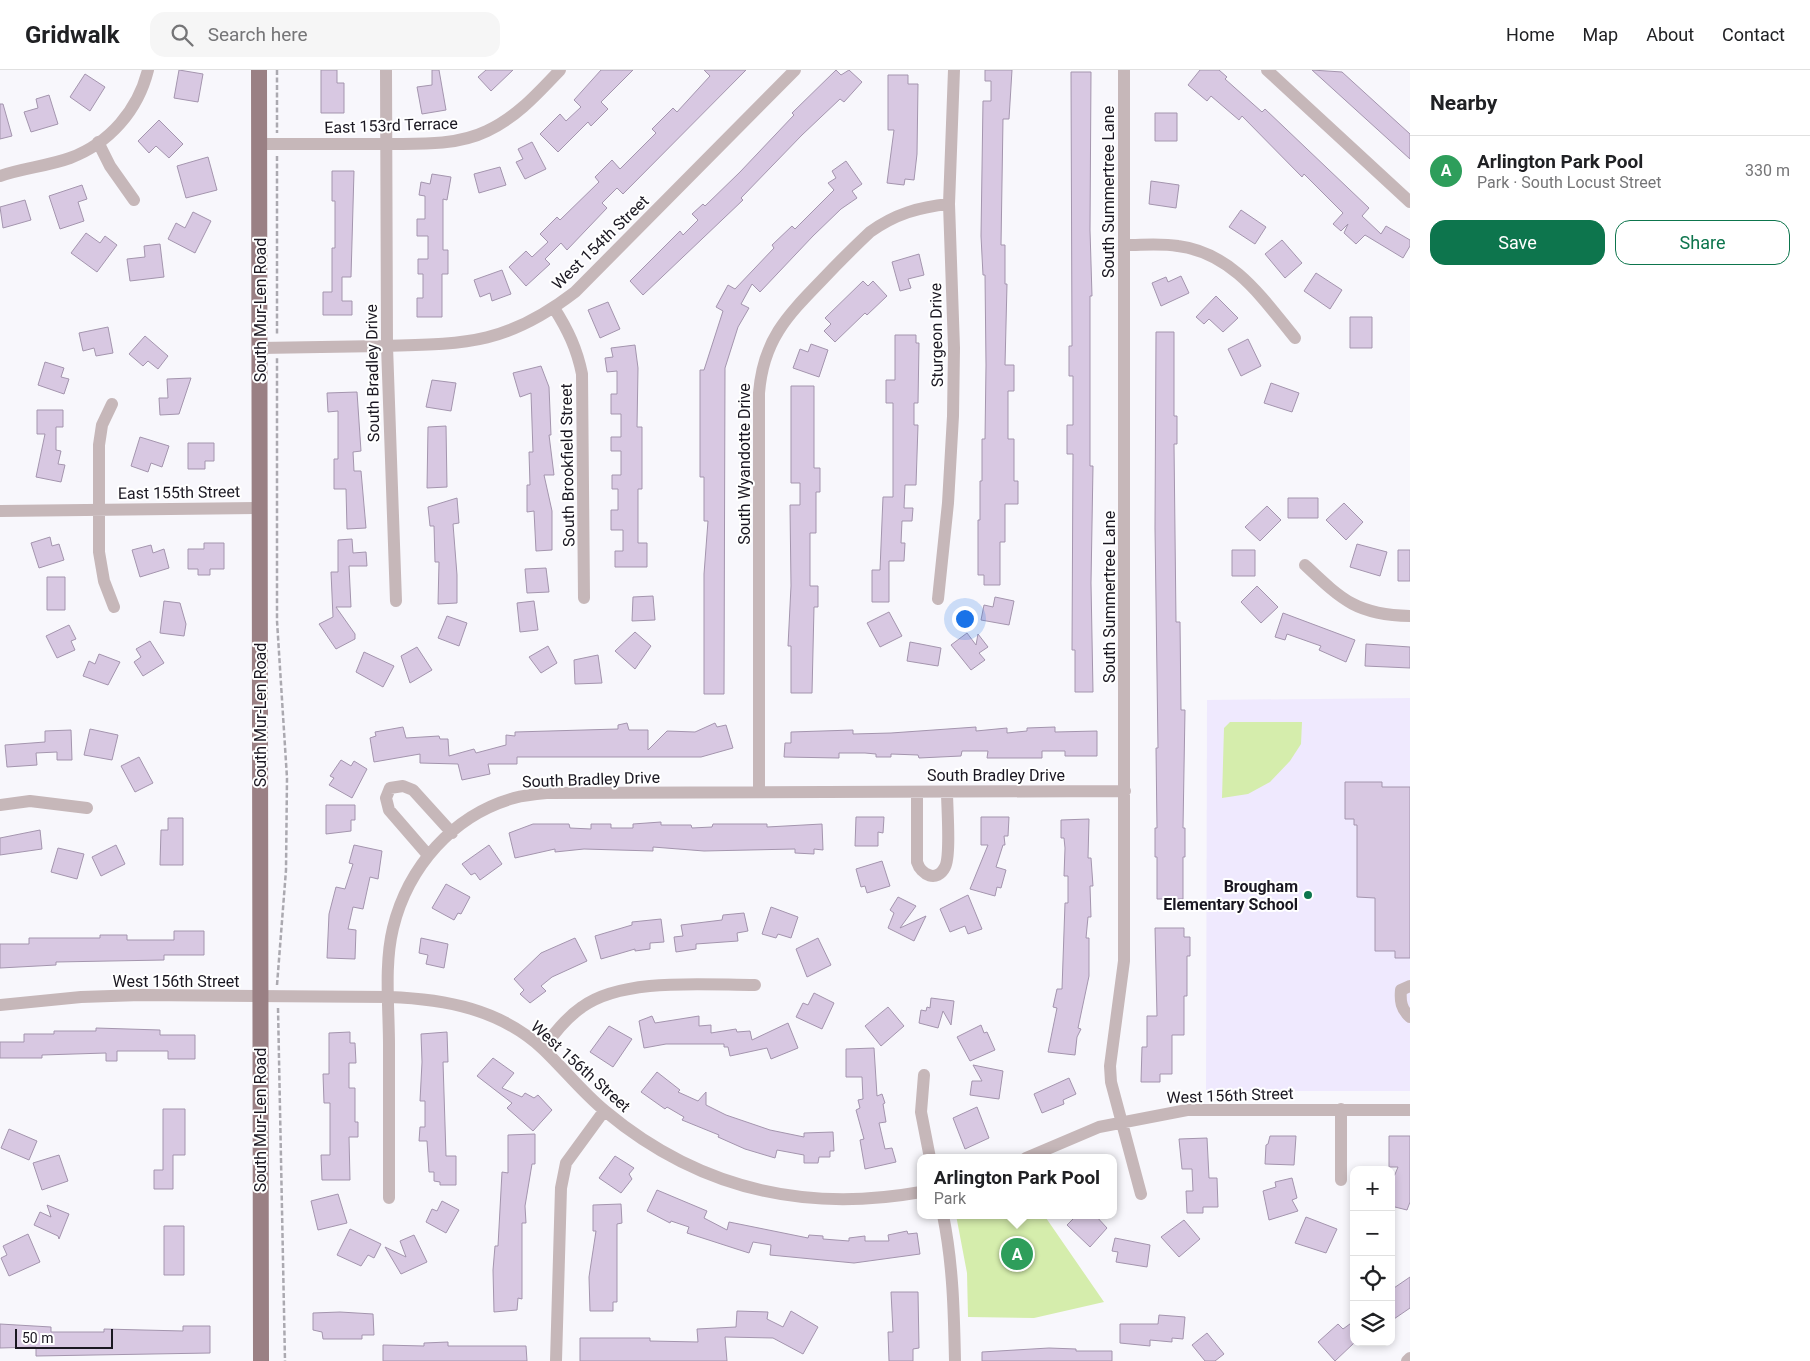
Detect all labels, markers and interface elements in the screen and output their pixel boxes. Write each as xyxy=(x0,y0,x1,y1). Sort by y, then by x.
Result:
search box xyxy=(150,12,500,57)
text: Gridwalk xyxy=(25,21,120,49)
icon: search xyxy=(168,21,196,49)
text: Search here xyxy=(208,23,308,46)
text: Home xyxy=(1506,24,1555,45)
text: Map xyxy=(1583,24,1618,45)
text: About xyxy=(1646,24,1694,45)
text: Contact xyxy=(1722,24,1785,45)
text: Nearby xyxy=(1430,91,1497,115)
street label: South Summertree Lane xyxy=(1099,106,1118,278)
street label: East 153rd Terrace xyxy=(324,114,458,137)
text: Arlington Park Pool xyxy=(1477,150,1643,173)
text: A xyxy=(1441,161,1451,180)
text: 330 m xyxy=(1745,161,1790,180)
text: Park · South Locust Street xyxy=(1477,173,1661,192)
street label: West 154th Street xyxy=(548,191,653,293)
button: Save xyxy=(1430,220,1605,265)
button: Share xyxy=(1615,220,1790,265)
street label: South Mur-Len Road xyxy=(251,238,270,382)
street label: Sturgeon Drive xyxy=(926,283,947,387)
street label: South Bradley Drive xyxy=(362,304,383,442)
street label: South Brookfield Street xyxy=(557,383,578,547)
street label: South Wyandotte Drive xyxy=(735,383,754,545)
street label: East 155th Street xyxy=(118,482,240,503)
street label: South Summertree Lane xyxy=(1100,511,1119,683)
your location xyxy=(952,606,978,632)
street label: South Mur-Len Road xyxy=(251,643,270,787)
street label: South Bradley Drive xyxy=(927,766,1065,785)
street label: South Bradley Drive xyxy=(522,768,660,791)
place label: Brougham Elementary School xyxy=(1163,877,1298,914)
marker: Brougham Elementary School xyxy=(1302,889,1314,901)
street label: West 156th Street xyxy=(112,972,240,991)
street label: West 156th Street xyxy=(527,1017,634,1116)
street label: South Mur-Len Road xyxy=(251,1048,270,1192)
street label: West 156th Street xyxy=(1166,1084,1294,1107)
popup xyxy=(917,1154,1117,1219)
text: Arlington Park Pool xyxy=(934,1166,1100,1189)
map controls xyxy=(1350,1166,1395,1346)
button: + xyxy=(1350,1166,1395,1211)
text: Park xyxy=(934,1189,966,1208)
button: − xyxy=(1350,1211,1395,1256)
pin: A xyxy=(1001,1235,1033,1273)
button: locate xyxy=(1350,1256,1395,1301)
button: layers xyxy=(1350,1301,1395,1346)
scale bar xyxy=(15,1326,112,1349)
text: 50 m xyxy=(22,1330,54,1346)

